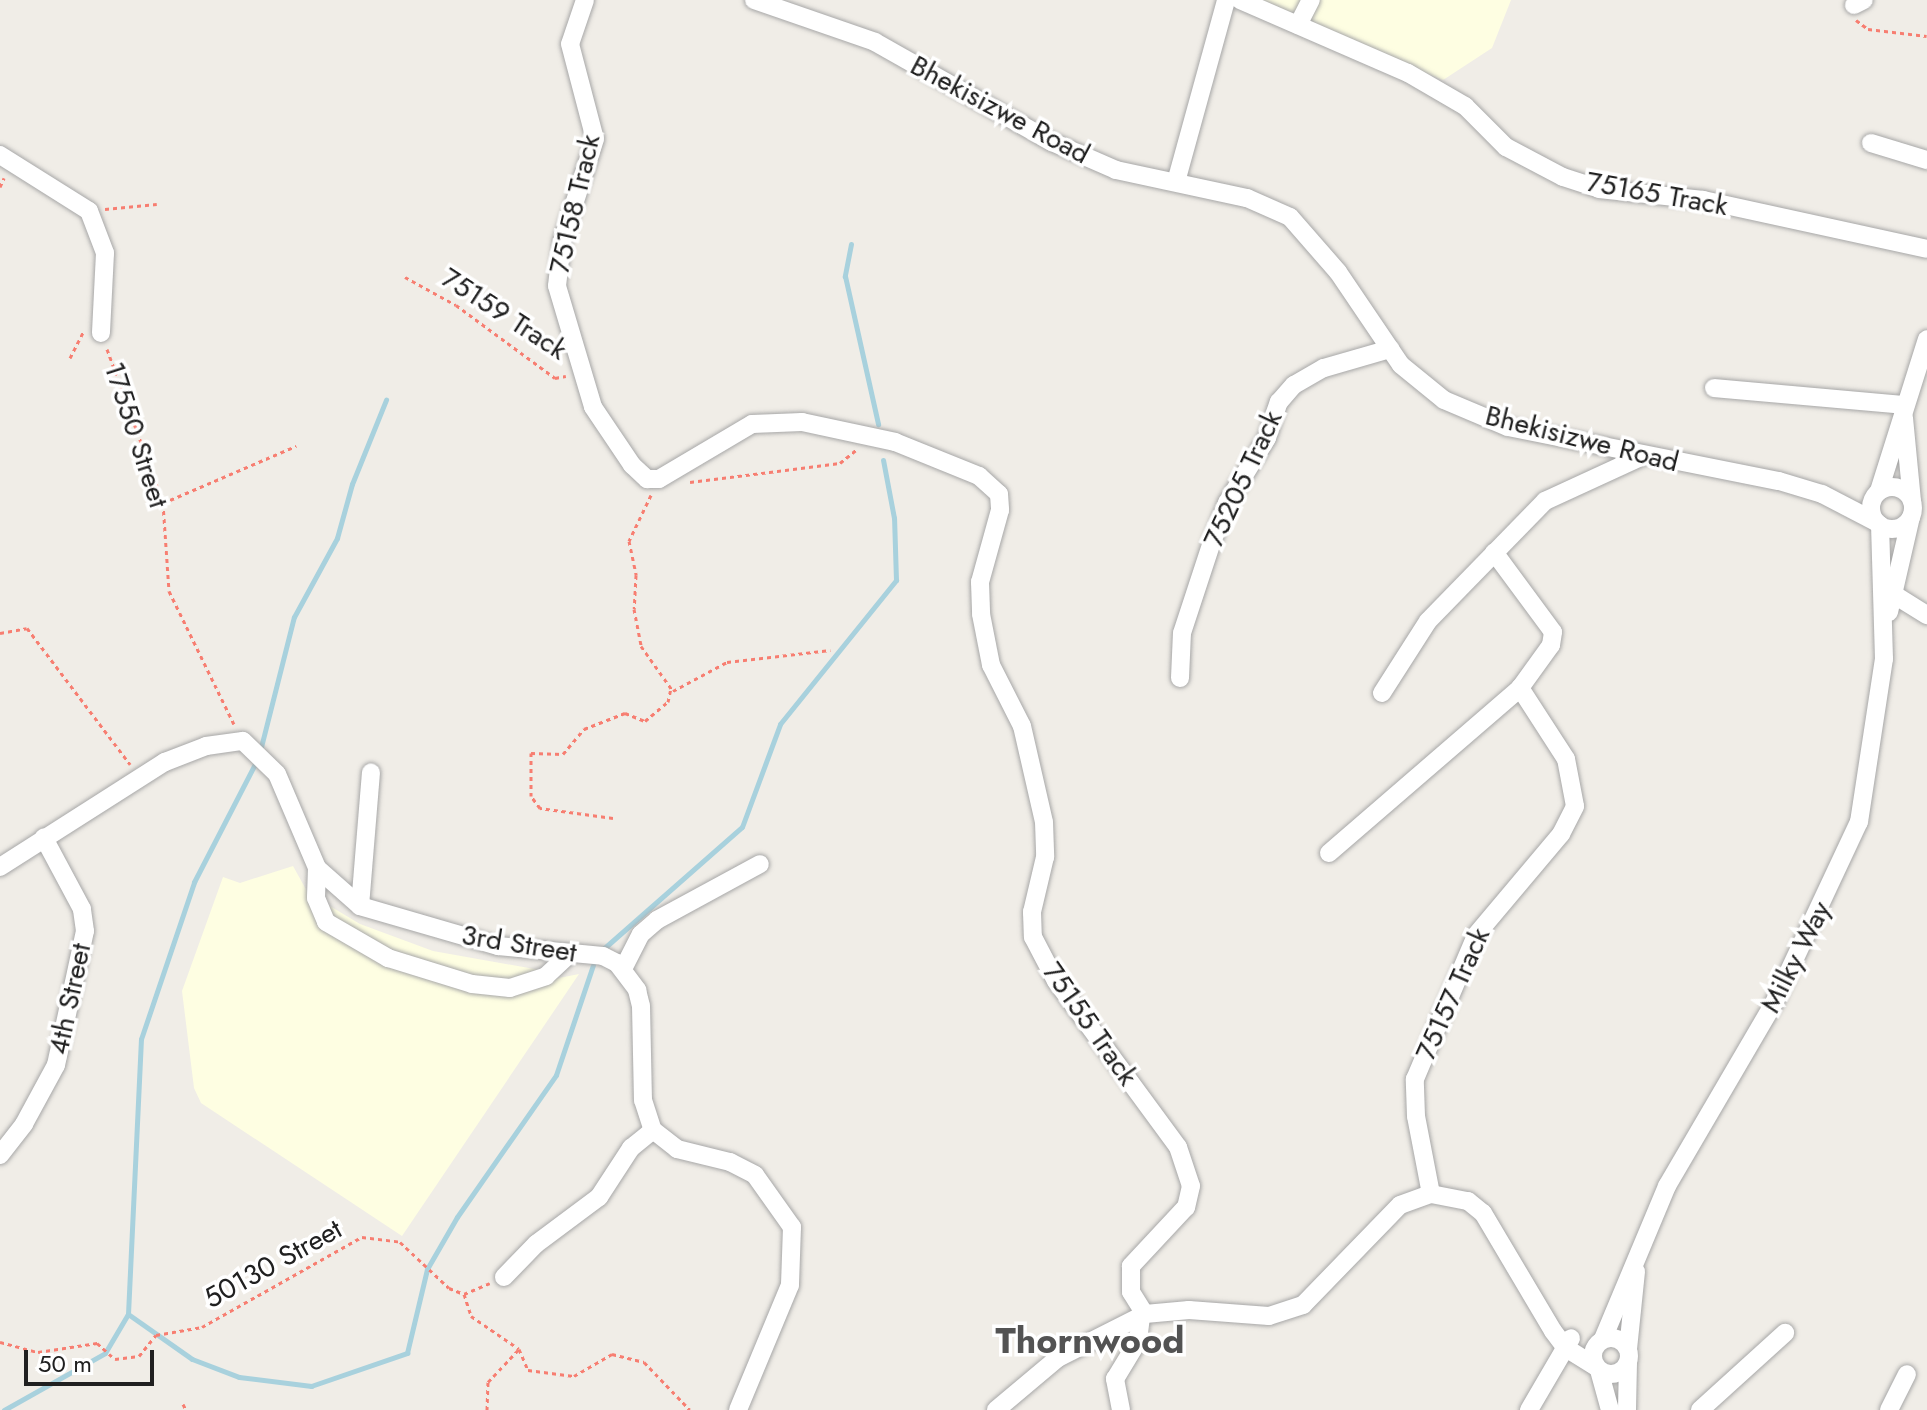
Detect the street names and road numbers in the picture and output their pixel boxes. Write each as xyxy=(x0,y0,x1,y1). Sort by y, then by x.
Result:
street label: Bhekisizwe Road xyxy=(905,49,1095,171)
street label: 75158 Track xyxy=(543,131,607,277)
street label: 75165 Track xyxy=(1584,165,1730,223)
street label: 75159 Track xyxy=(435,261,573,367)
street label: 17550 Street xyxy=(97,358,175,512)
street label: Bhekisizwe Road xyxy=(1482,399,1682,479)
street label: 75205 Track xyxy=(1197,405,1289,553)
street label: Milky Way xyxy=(1754,896,1838,1018)
street label: 3rd Street xyxy=(459,918,579,970)
street label: 75157 Track xyxy=(1409,923,1497,1065)
street label: 4th Street xyxy=(42,940,98,1058)
street label: 75155 Track xyxy=(1035,956,1145,1092)
street label: 50130 Street xyxy=(198,1212,348,1316)

